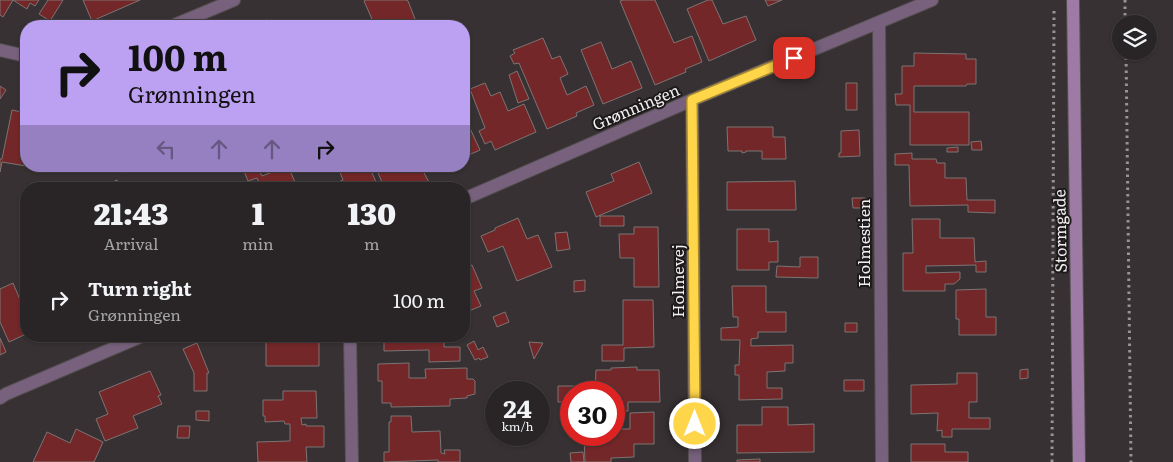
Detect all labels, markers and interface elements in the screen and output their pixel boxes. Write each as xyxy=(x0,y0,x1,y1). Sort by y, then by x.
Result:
map controls xyxy=(1112,15,1157,60)
button: layers xyxy=(1112,15,1157,60)
text: 100 m xyxy=(128,30,228,82)
pin xyxy=(773,37,815,79)
icon: right xyxy=(45,40,110,105)
icon: arrive xyxy=(780,44,808,72)
text: Grønningen xyxy=(128,77,256,110)
street label: Grønningen xyxy=(588,77,683,135)
icon: left xyxy=(152,135,180,163)
icon: ahead xyxy=(205,135,233,163)
icon: ahead xyxy=(258,135,286,163)
icon: right xyxy=(311,135,339,163)
street label: Stormgade xyxy=(1046,189,1072,273)
text: 21:43 xyxy=(94,190,168,234)
text: 1 xyxy=(252,190,264,234)
text: 130 xyxy=(347,190,396,234)
street label: Holmestien xyxy=(851,198,875,287)
text: Arrival xyxy=(104,231,158,255)
text: min xyxy=(242,231,274,255)
text: m xyxy=(364,231,380,255)
street label: Holmevej xyxy=(665,244,689,318)
text: Turn right xyxy=(88,274,192,302)
icon: right xyxy=(45,286,73,314)
text: 100 m xyxy=(393,286,445,314)
text: Grønningen xyxy=(88,302,181,326)
speed limit sign: 30 xyxy=(560,381,625,446)
text: 24 xyxy=(503,389,532,426)
position arrow xyxy=(668,397,720,449)
text: km/h xyxy=(502,417,533,435)

